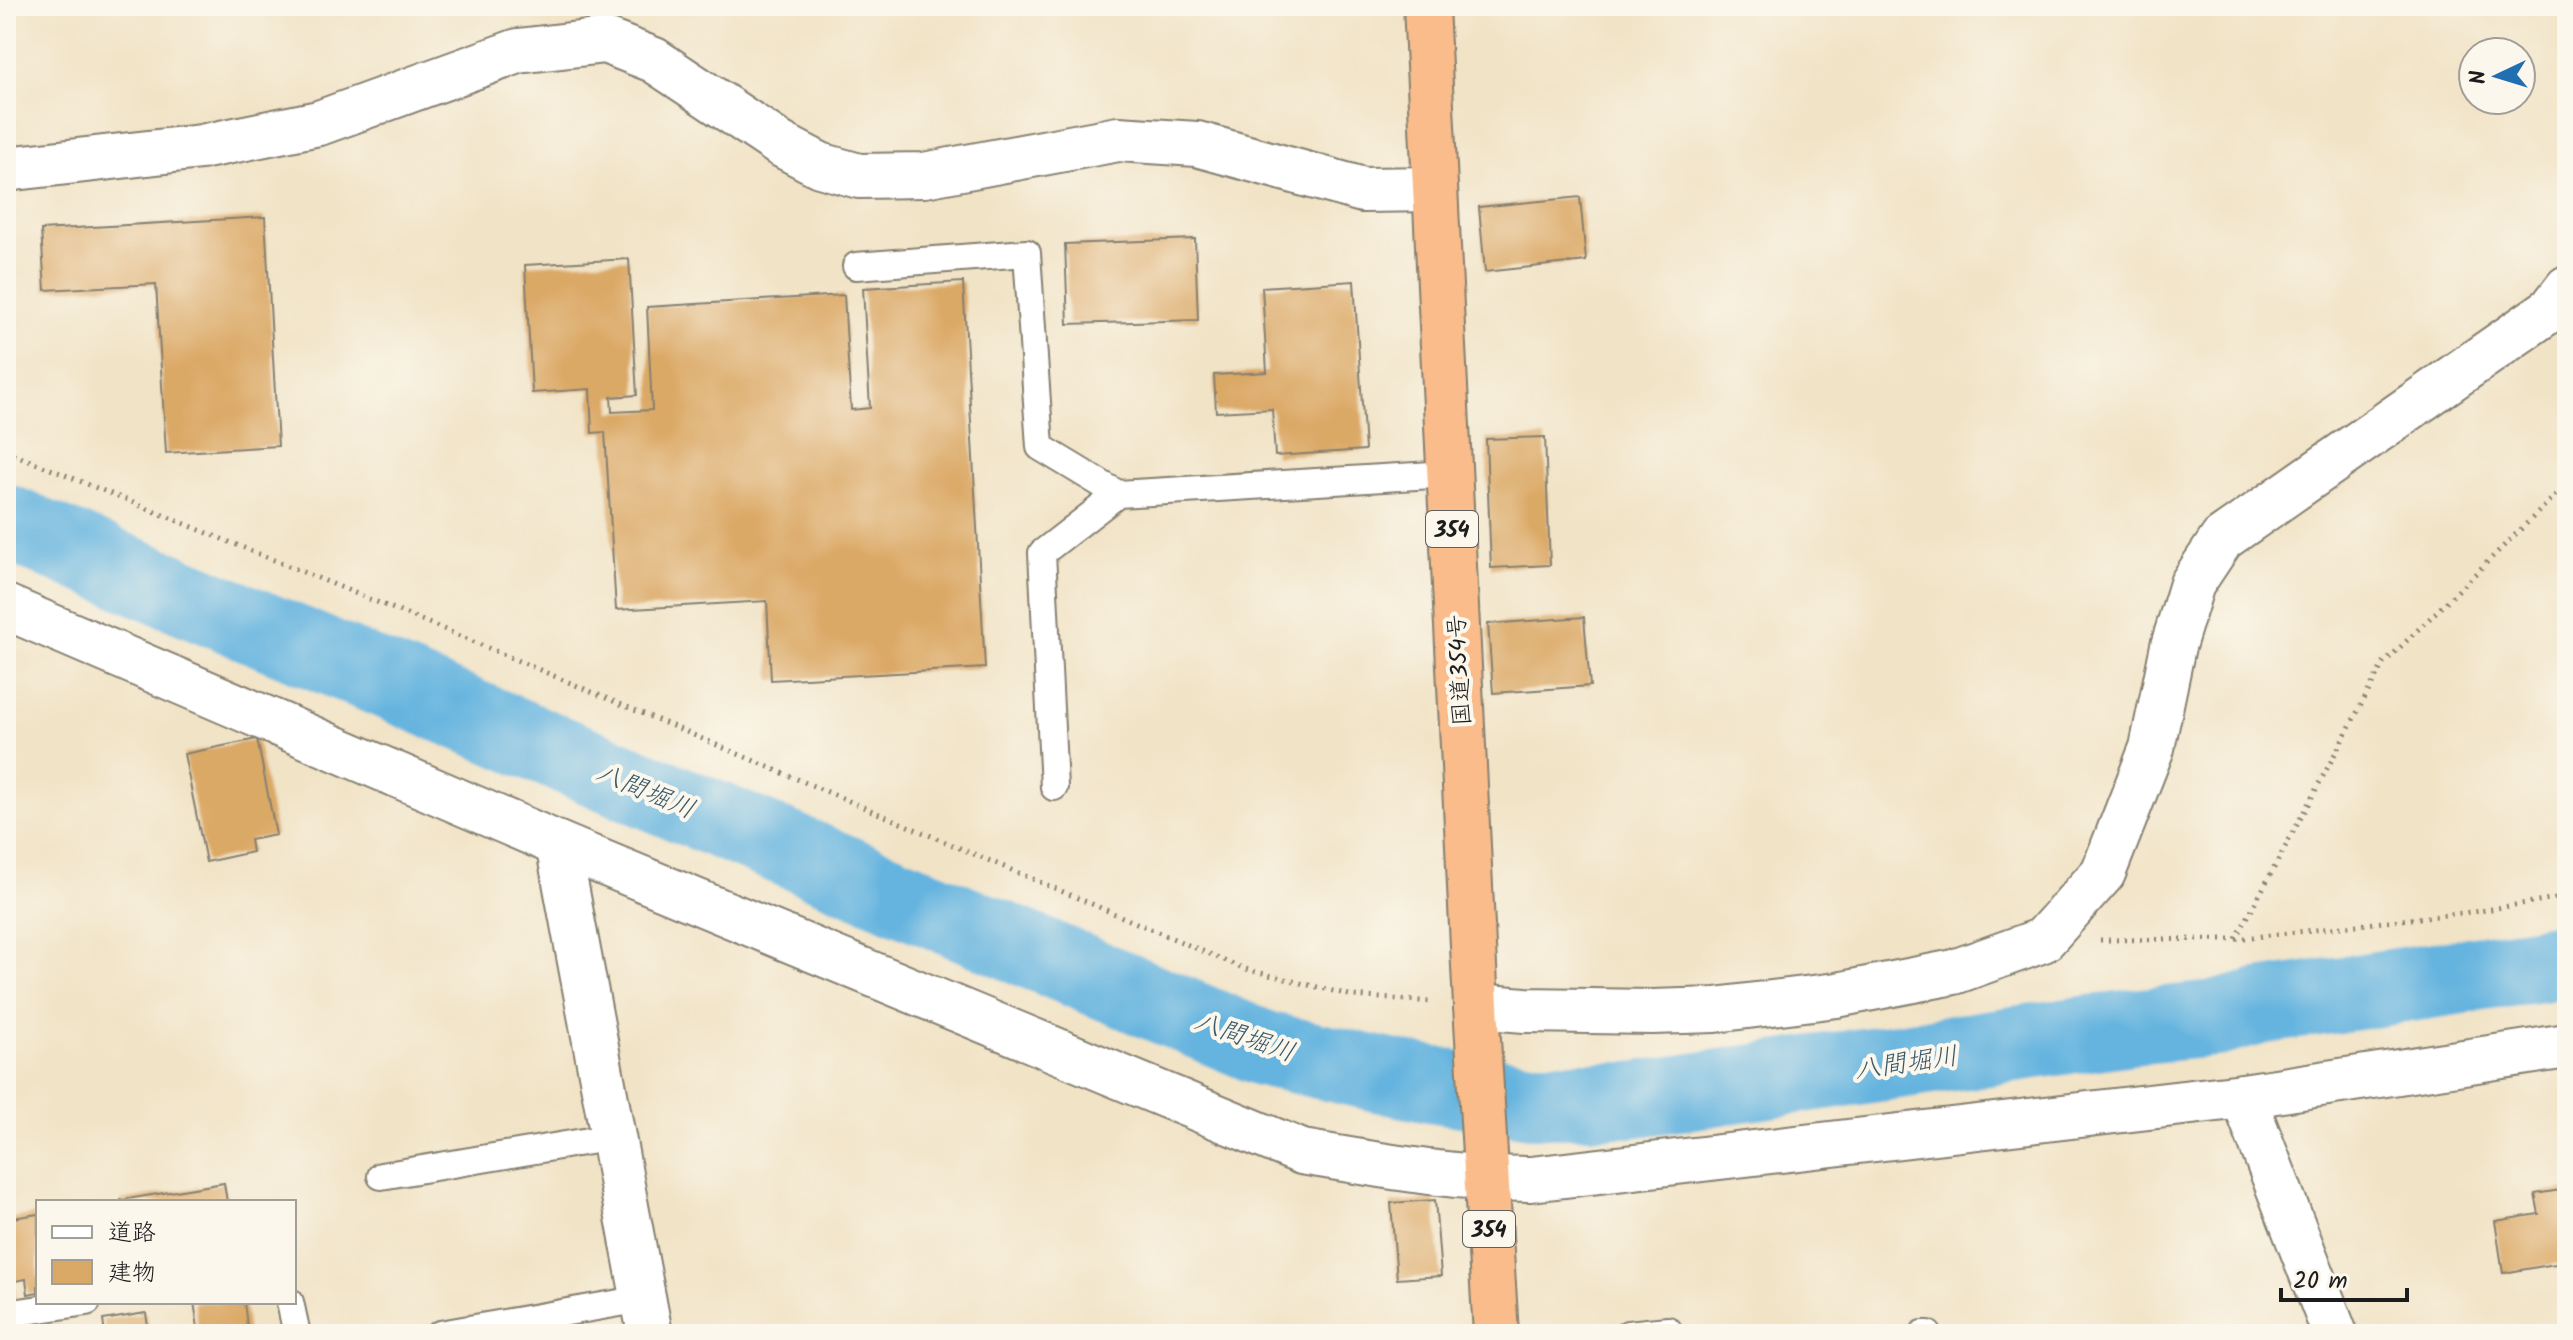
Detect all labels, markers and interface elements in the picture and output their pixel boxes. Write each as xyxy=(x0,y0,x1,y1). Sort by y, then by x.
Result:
north arrow xyxy=(2457,36,2537,116)
text: N xyxy=(2462,69,2497,85)
road number: 354 xyxy=(1426,511,1478,547)
street label: 国道354号 xyxy=(1438,613,1483,727)
water label: 八間堀川 xyxy=(589,752,701,831)
water label: 八間堀川 xyxy=(1188,1001,1300,1075)
water label: 八間堀川 xyxy=(1852,1036,1961,1092)
legend xyxy=(36,1200,296,1304)
road number: 354 xyxy=(1463,1211,1515,1247)
text: 道路 xyxy=(108,1214,156,1253)
scale bar xyxy=(2281,1252,2407,1302)
text: 建物 xyxy=(108,1254,156,1293)
text: 20 m xyxy=(2293,1262,2348,1301)

